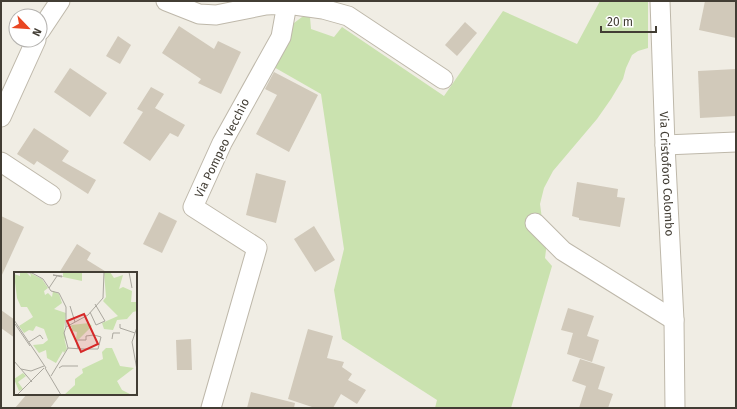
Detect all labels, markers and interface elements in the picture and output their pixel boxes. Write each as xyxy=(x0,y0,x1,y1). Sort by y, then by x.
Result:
north arrow xyxy=(8,8,48,48)
scale bar xyxy=(601,8,656,34)
text: 20 m xyxy=(607,15,633,29)
text: N xyxy=(29,26,44,38)
street label: Via Pompeo Vecchio xyxy=(192,96,252,200)
street label: Via Cristoforo Colombo xyxy=(657,111,677,237)
inset map xyxy=(14,272,137,395)

